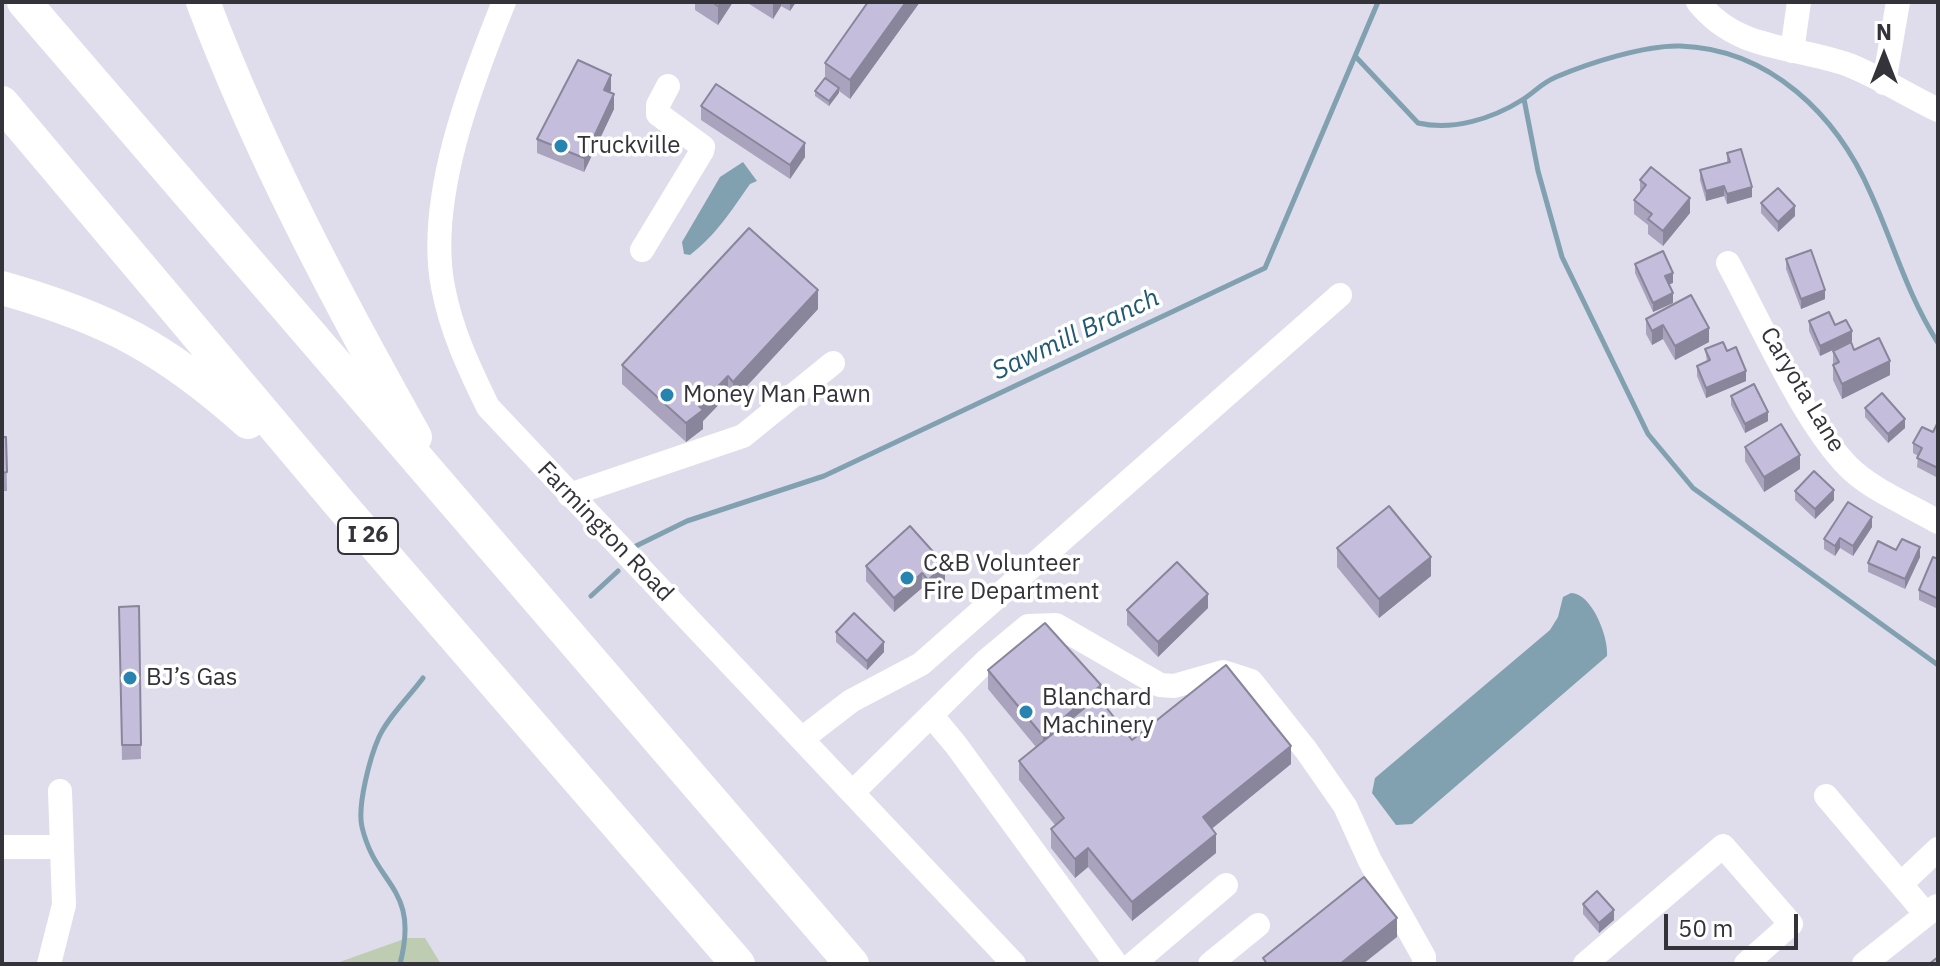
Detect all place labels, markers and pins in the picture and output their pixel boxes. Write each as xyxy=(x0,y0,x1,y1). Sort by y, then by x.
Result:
place label: Truckville xyxy=(577,132,680,160)
marker: Truckville xyxy=(552,137,570,155)
place label: Money Man Pawn xyxy=(683,381,871,409)
marker: Money Man Pawn xyxy=(658,386,676,404)
place label: C&B Volunteer Fire Department xyxy=(923,550,1099,606)
marker: C&B Volunteer Fire Department xyxy=(898,569,916,587)
place label: BJ’s Gas xyxy=(146,664,238,692)
marker: BJ’s Gas xyxy=(121,669,139,687)
place label: Blanchard Machinery xyxy=(1042,684,1154,740)
marker: Blanchard Machinery xyxy=(1017,703,1035,721)

